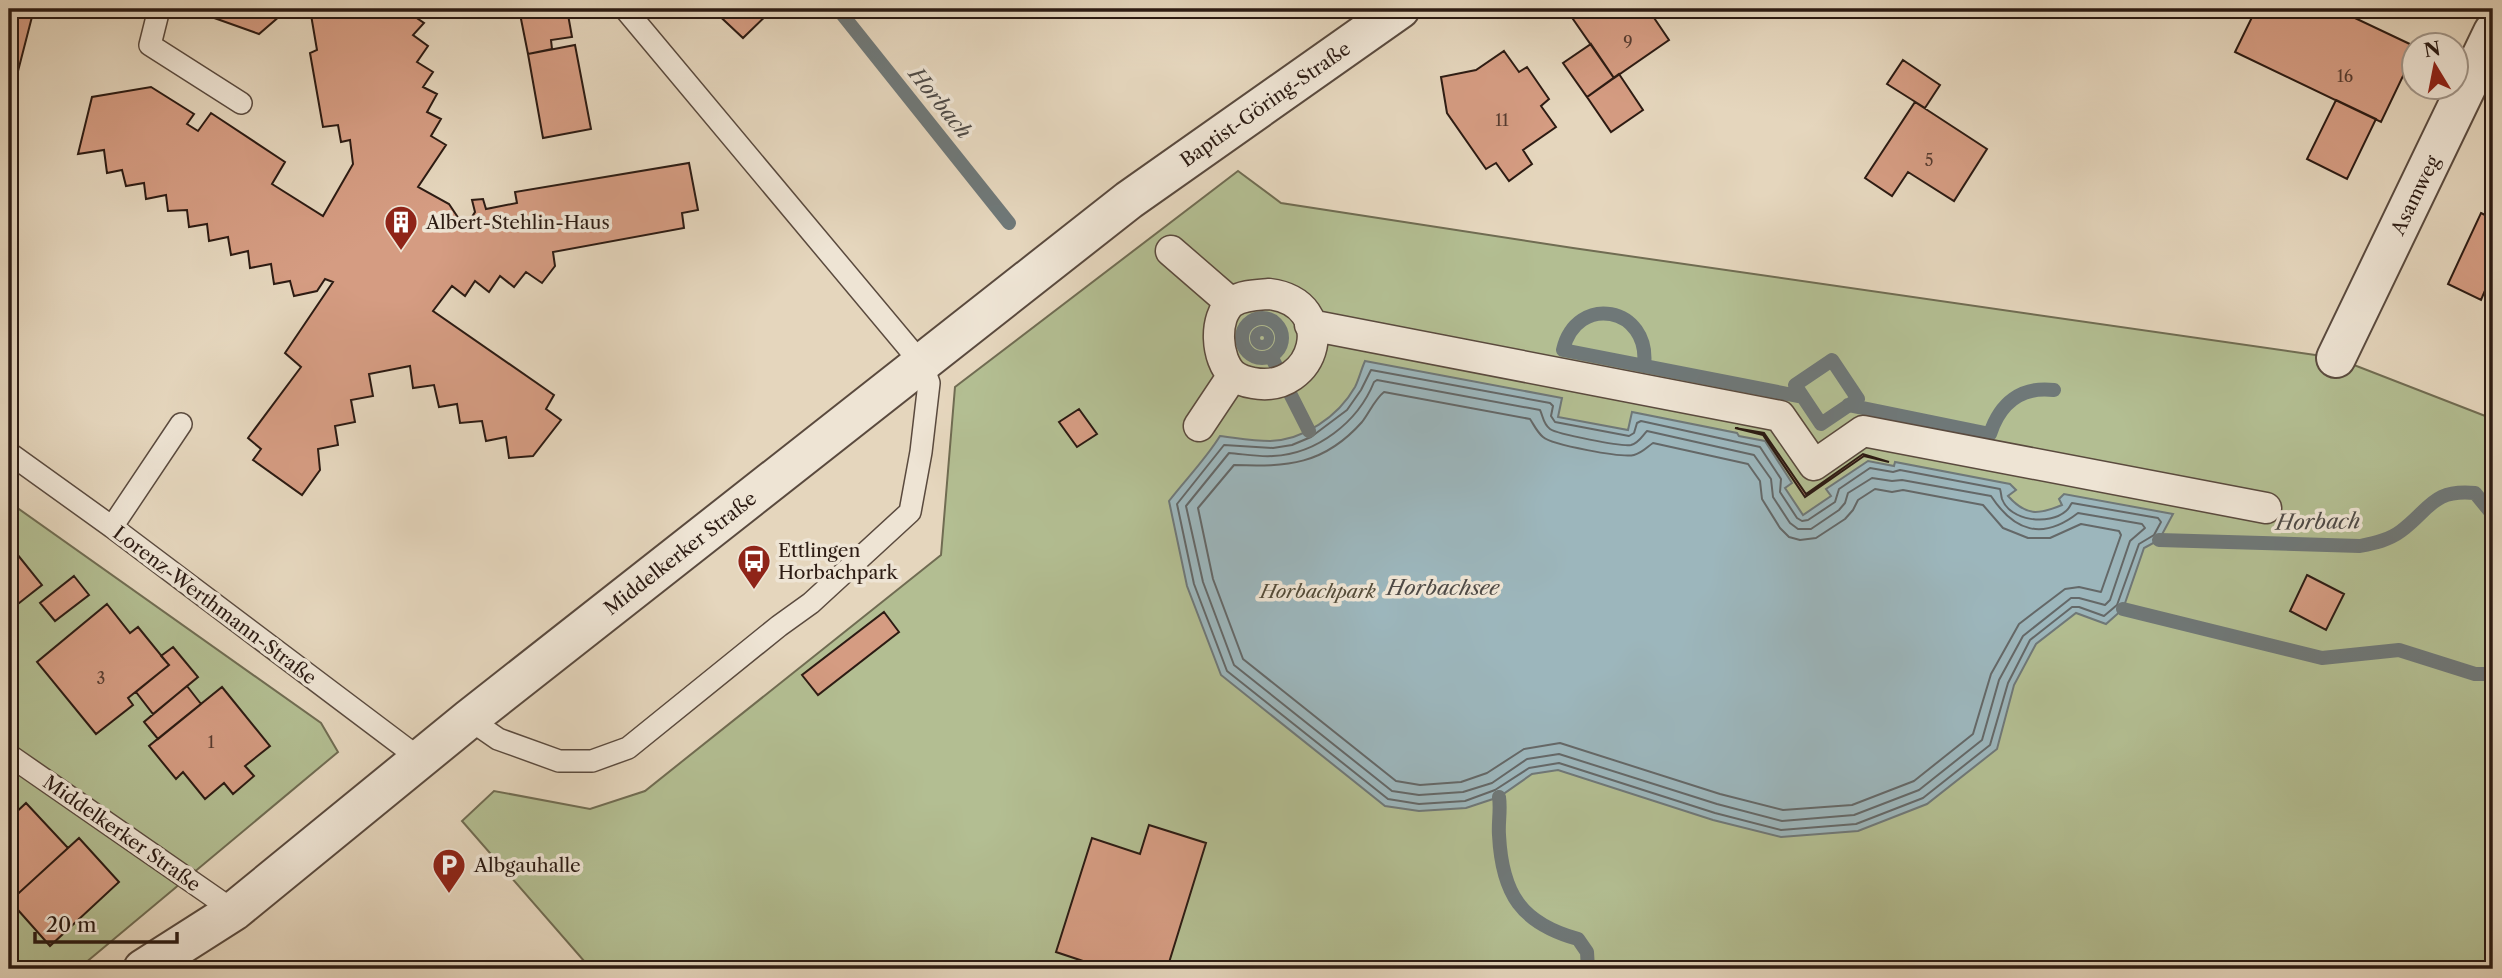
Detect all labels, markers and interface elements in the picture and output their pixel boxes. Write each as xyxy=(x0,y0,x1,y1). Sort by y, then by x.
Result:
house number: 9 xyxy=(1623,32,1633,52)
north arrow xyxy=(2400,32,2470,102)
street label: Baptist-Göring-Straße xyxy=(1176,37,1355,172)
text: N xyxy=(2422,37,2442,63)
water label: Horbach xyxy=(903,60,977,144)
house number: 16 xyxy=(2337,66,2353,86)
house number: 11 xyxy=(1495,110,1509,130)
house number: 5 xyxy=(1925,150,1933,170)
street label: Asamweg xyxy=(2386,151,2445,240)
building icon: Albert-Stehlin-Haus xyxy=(382,203,420,252)
place label: Albert-Stehlin-Haus xyxy=(425,211,610,234)
street label: Middelkerker Straße xyxy=(600,487,761,620)
water label: Horbach xyxy=(2273,508,2361,535)
street label: Lorenz-Werthmann-Straße xyxy=(109,521,321,689)
place label: Ettlingen Horbachpark xyxy=(778,539,899,584)
bus stop icon: Ettlingen Horbachpark xyxy=(735,542,773,591)
water label: Horbachsee xyxy=(1385,575,1500,600)
park label: Horbachpark xyxy=(1258,580,1376,603)
house number: 3 xyxy=(97,668,105,688)
house number: 1 xyxy=(208,732,215,752)
street label: Middelkerker Straße xyxy=(39,770,205,896)
parking icon: Albgauhalle xyxy=(430,846,468,895)
place label: Albgauhalle xyxy=(473,854,581,877)
scale bar xyxy=(35,901,177,945)
text: 20 m xyxy=(46,912,97,937)

